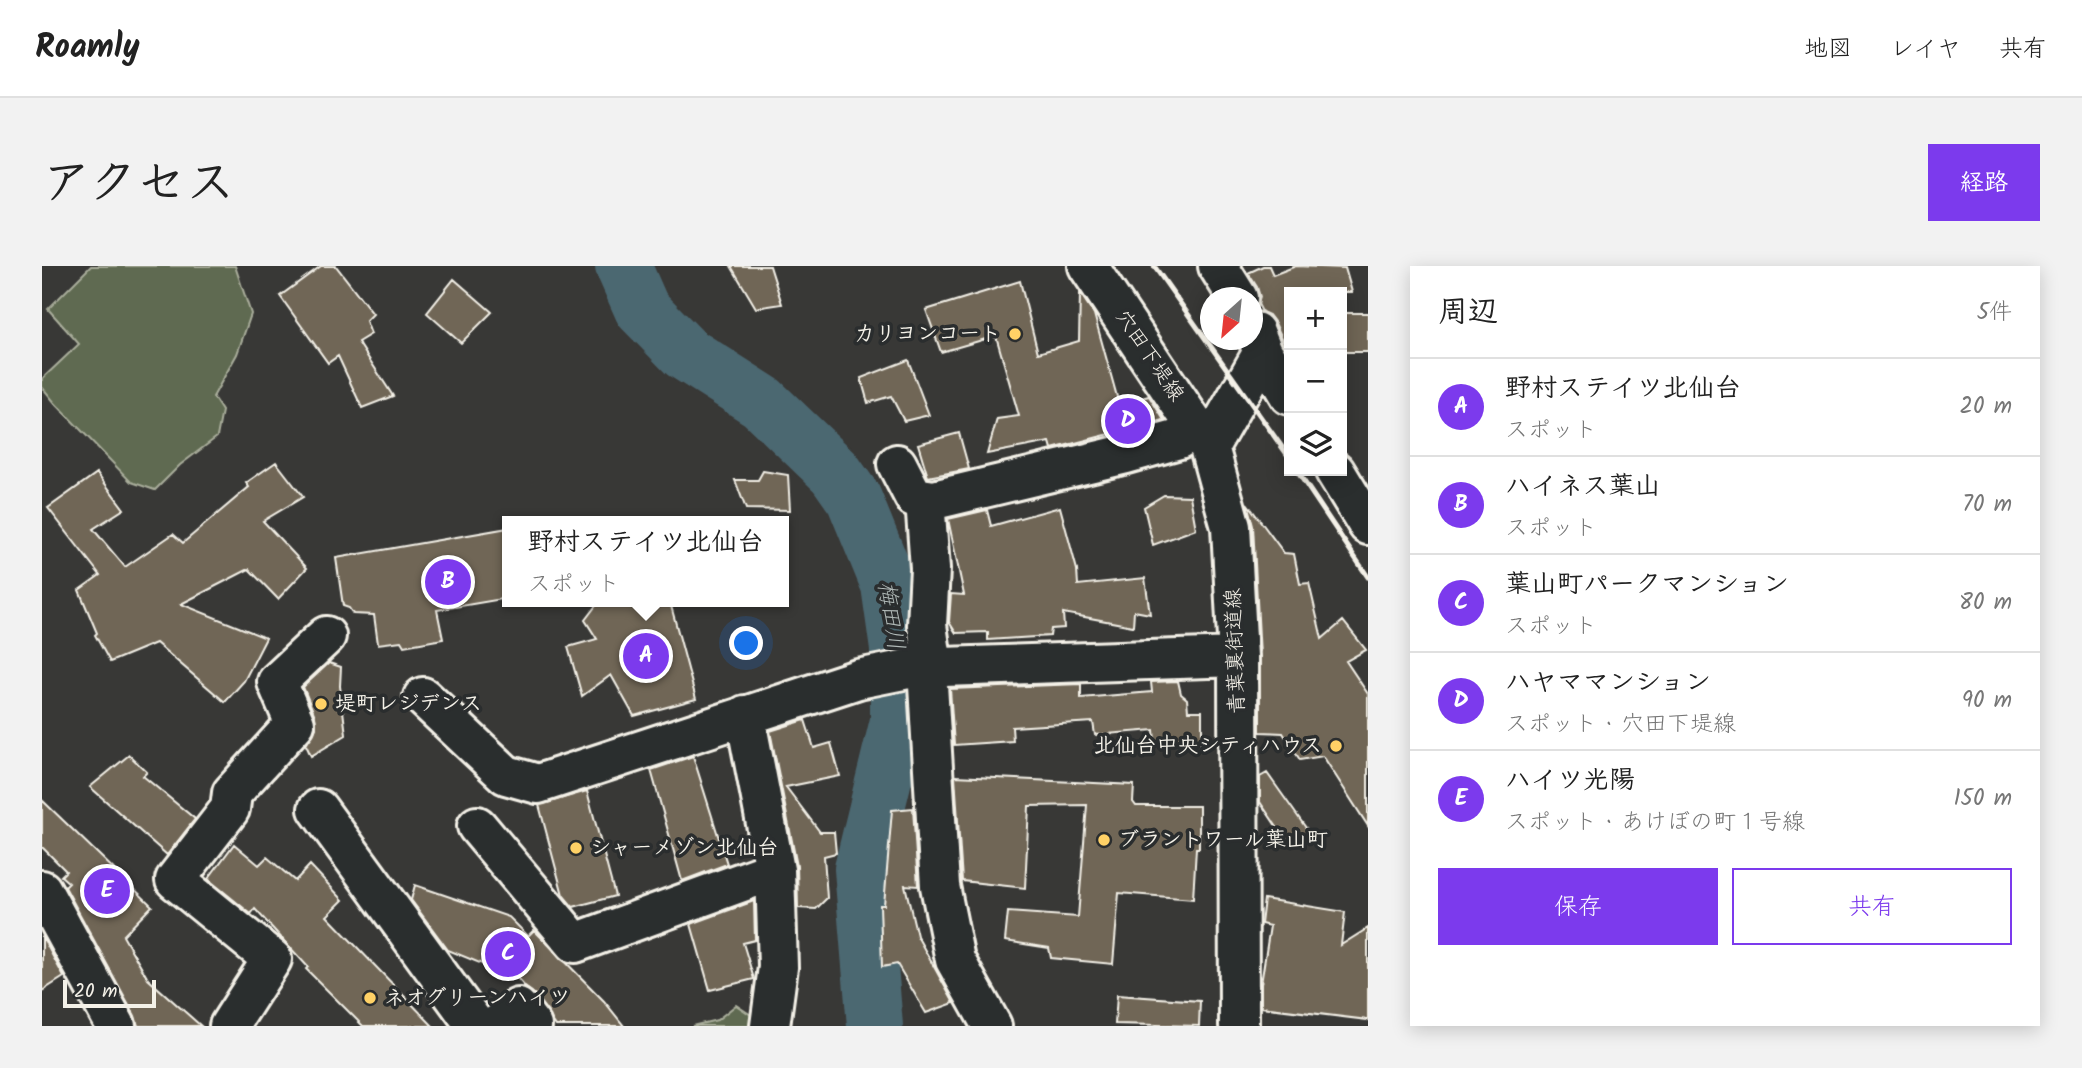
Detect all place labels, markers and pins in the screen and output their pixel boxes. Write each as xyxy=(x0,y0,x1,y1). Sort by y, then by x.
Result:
place label: カリヨンコート xyxy=(854,318,1001,351)
marker: カリヨンコート xyxy=(1007,326,1023,342)
pin: D xyxy=(1105,395,1151,447)
pin: B xyxy=(425,556,471,608)
pin: A xyxy=(623,630,669,682)
place label: 堤町レジデンス xyxy=(335,688,482,721)
marker: 堤町レジデンス xyxy=(313,696,329,712)
place label: 北仙台中央シティハウス xyxy=(1094,730,1322,763)
marker: 北仙台中央シティハウス xyxy=(1328,738,1344,754)
place label: ブラントワール葉山町 xyxy=(1118,824,1328,857)
place label: シャーメゾン北仙台 xyxy=(590,832,778,865)
marker: ブラントワール葉山町 xyxy=(1096,832,1112,848)
marker: シャーメゾン北仙台 xyxy=(568,840,584,856)
pin: E xyxy=(84,865,130,917)
pin: C xyxy=(485,928,531,980)
place label: ネオグリーンハイツ xyxy=(384,982,570,1015)
marker: ネオグリーンハイツ xyxy=(362,990,378,1006)

